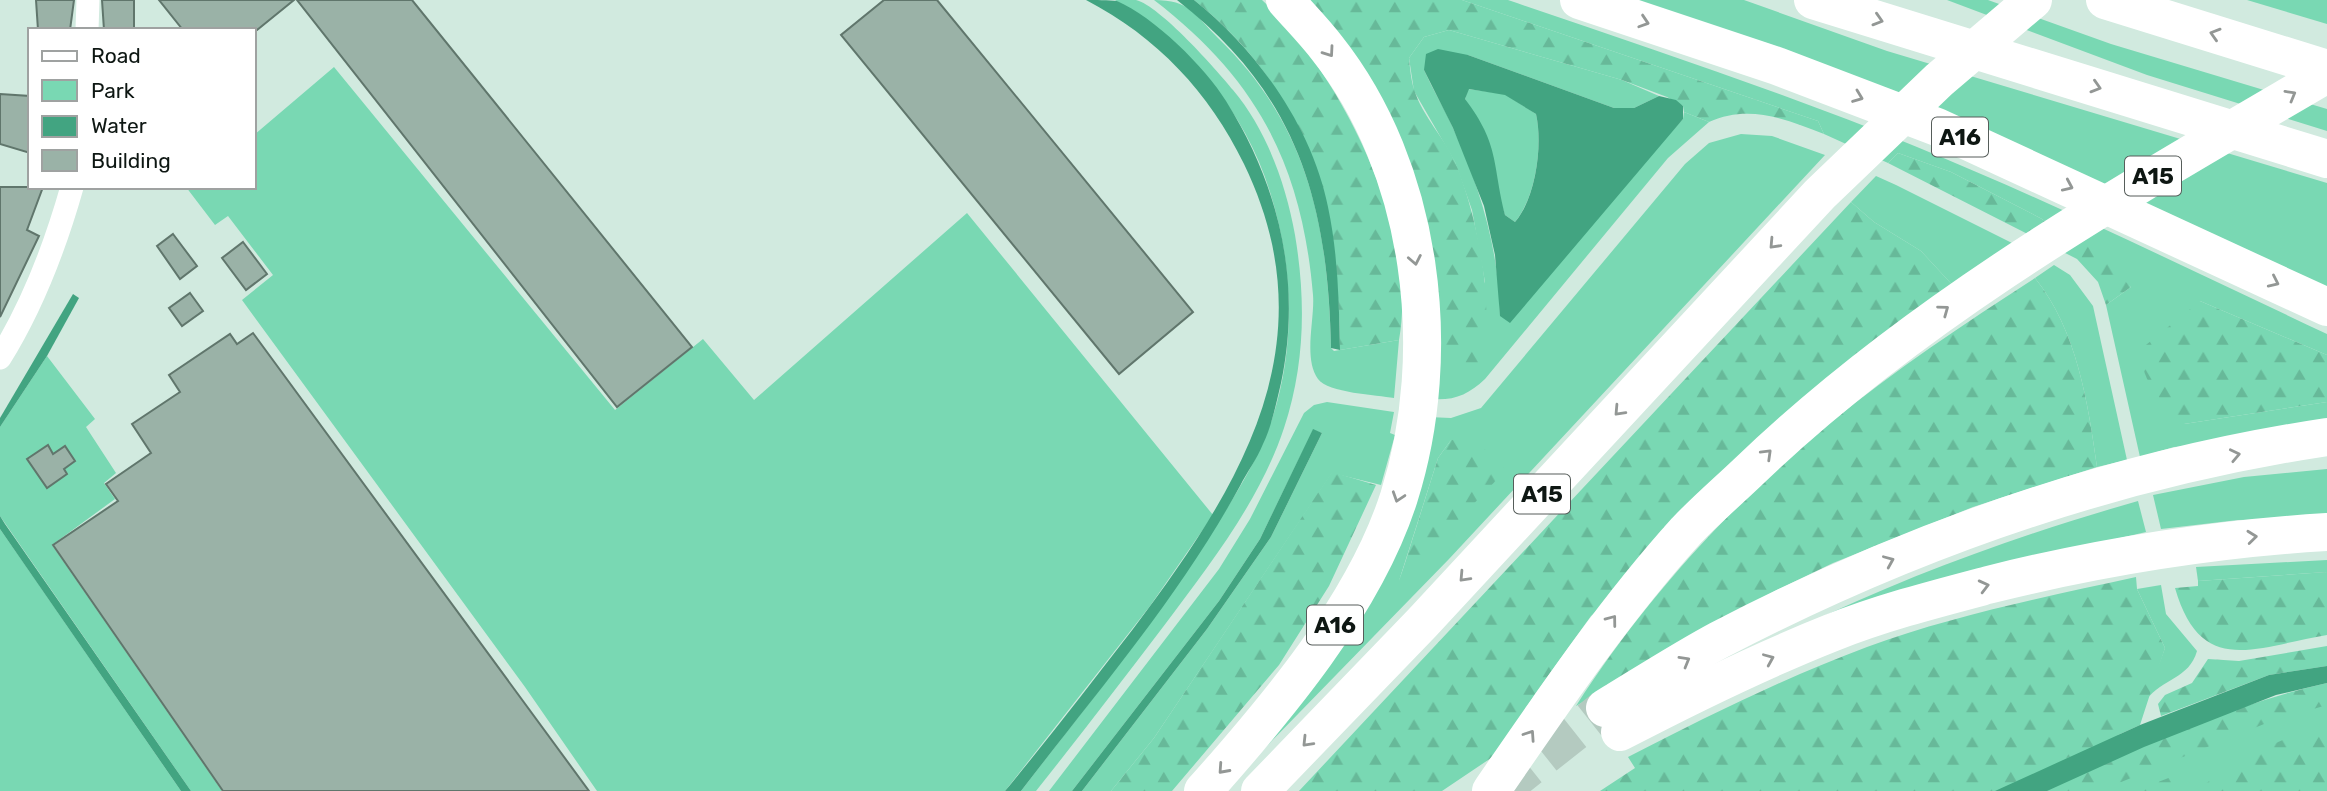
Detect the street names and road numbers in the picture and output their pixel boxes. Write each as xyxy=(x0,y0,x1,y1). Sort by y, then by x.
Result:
road number: A16 xyxy=(1932,118,1988,156)
road number: A15 xyxy=(2125,156,2181,196)
road number: A15 xyxy=(1514,474,1570,514)
road number: A16 xyxy=(1307,606,1363,645)

